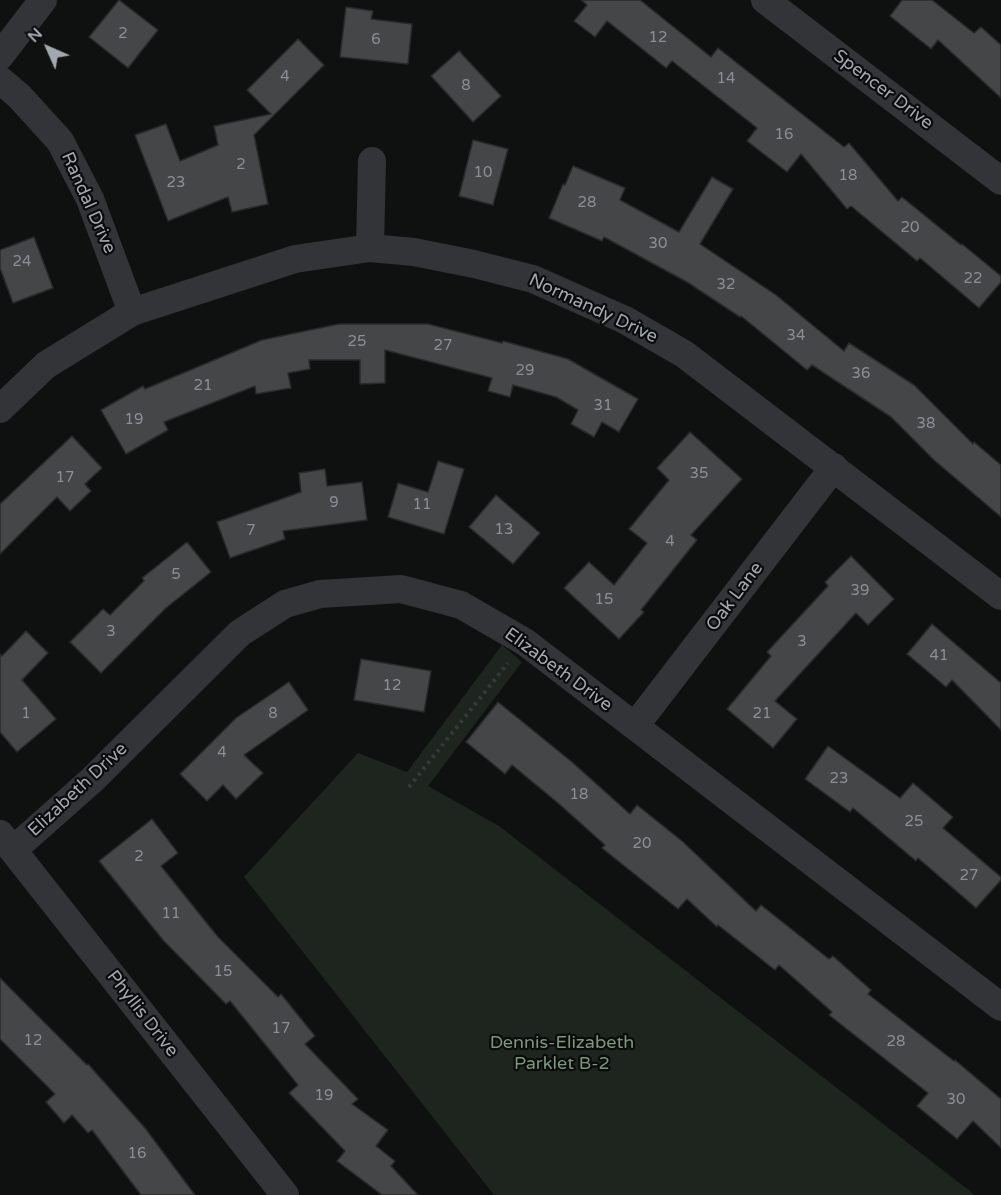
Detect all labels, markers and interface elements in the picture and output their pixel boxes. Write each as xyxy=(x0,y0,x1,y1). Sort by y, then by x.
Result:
north arrow xyxy=(18,18,78,78)
text: N xyxy=(24,24,47,47)
house number: 2 xyxy=(118,25,128,43)
house number: 12 xyxy=(649,29,667,47)
house number: 6 xyxy=(371,31,381,49)
street label: Spencer Drive xyxy=(829,46,937,134)
house number: 4 xyxy=(280,68,290,86)
house number: 14 xyxy=(717,70,735,88)
house number: 8 xyxy=(461,77,471,95)
house number: 16 xyxy=(775,126,793,144)
street label: Randal Drive xyxy=(56,149,120,257)
house number: 2 xyxy=(236,156,246,174)
house number: 10 xyxy=(474,164,492,182)
house number: 18 xyxy=(839,167,857,185)
house number: 23 xyxy=(167,174,185,192)
house number: 28 xyxy=(578,194,596,212)
house number: 20 xyxy=(901,219,919,237)
house number: 30 xyxy=(649,235,667,253)
house number: 24 xyxy=(13,253,31,271)
street label: Normandy Drive xyxy=(525,270,661,348)
house number: 22 xyxy=(964,270,982,288)
house number: 32 xyxy=(717,276,735,294)
house number: 34 xyxy=(787,327,805,345)
house number: 25 xyxy=(348,333,366,351)
house number: 27 xyxy=(434,337,452,355)
house number: 29 xyxy=(516,362,534,380)
house number: 36 xyxy=(852,365,870,383)
house number: 21 xyxy=(194,377,212,395)
house number: 31 xyxy=(594,397,612,415)
house number: 19 xyxy=(125,411,143,429)
house number: 38 xyxy=(917,415,935,433)
house number: 35 xyxy=(690,465,708,483)
house number: 17 xyxy=(56,469,74,487)
house number: 9 xyxy=(329,494,339,512)
house number: 11 xyxy=(413,496,431,514)
house number: 13 xyxy=(495,521,513,539)
house number: 7 xyxy=(246,522,256,540)
house number: 4 xyxy=(665,533,675,551)
street label: Oak Lane xyxy=(702,558,768,636)
house number: 5 xyxy=(171,566,181,584)
house number: 39 xyxy=(851,582,869,600)
house number: 15 xyxy=(595,591,613,609)
house number: 3 xyxy=(106,623,116,641)
street label: Elizabeth Drive xyxy=(500,624,616,716)
house number: 3 xyxy=(797,633,807,651)
house number: 41 xyxy=(930,647,948,665)
house number: 12 xyxy=(383,677,401,695)
house number: 1 xyxy=(21,705,31,723)
house number: 8 xyxy=(268,705,278,723)
house number: 21 xyxy=(753,705,771,723)
street label: Elizabeth Drive xyxy=(24,738,132,842)
house number: 4 xyxy=(217,744,227,762)
house number: 23 xyxy=(830,770,848,788)
house number: 18 xyxy=(570,786,588,804)
house number: 25 xyxy=(905,813,923,831)
house number: 20 xyxy=(633,835,651,853)
house number: 2 xyxy=(134,848,144,866)
house number: 27 xyxy=(960,867,978,885)
house number: 11 xyxy=(162,905,180,923)
house number: 15 xyxy=(214,963,232,981)
street label: Phyllis Drive xyxy=(102,967,182,1061)
house number: 17 xyxy=(272,1020,290,1038)
house number: 12 xyxy=(24,1032,42,1050)
park label: Dennis-Elizabeth Parklet B-2 xyxy=(490,1032,634,1074)
house number: 28 xyxy=(887,1033,905,1051)
house number: 19 xyxy=(315,1087,333,1105)
house number: 30 xyxy=(947,1091,965,1109)
house number: 16 xyxy=(128,1145,146,1163)

